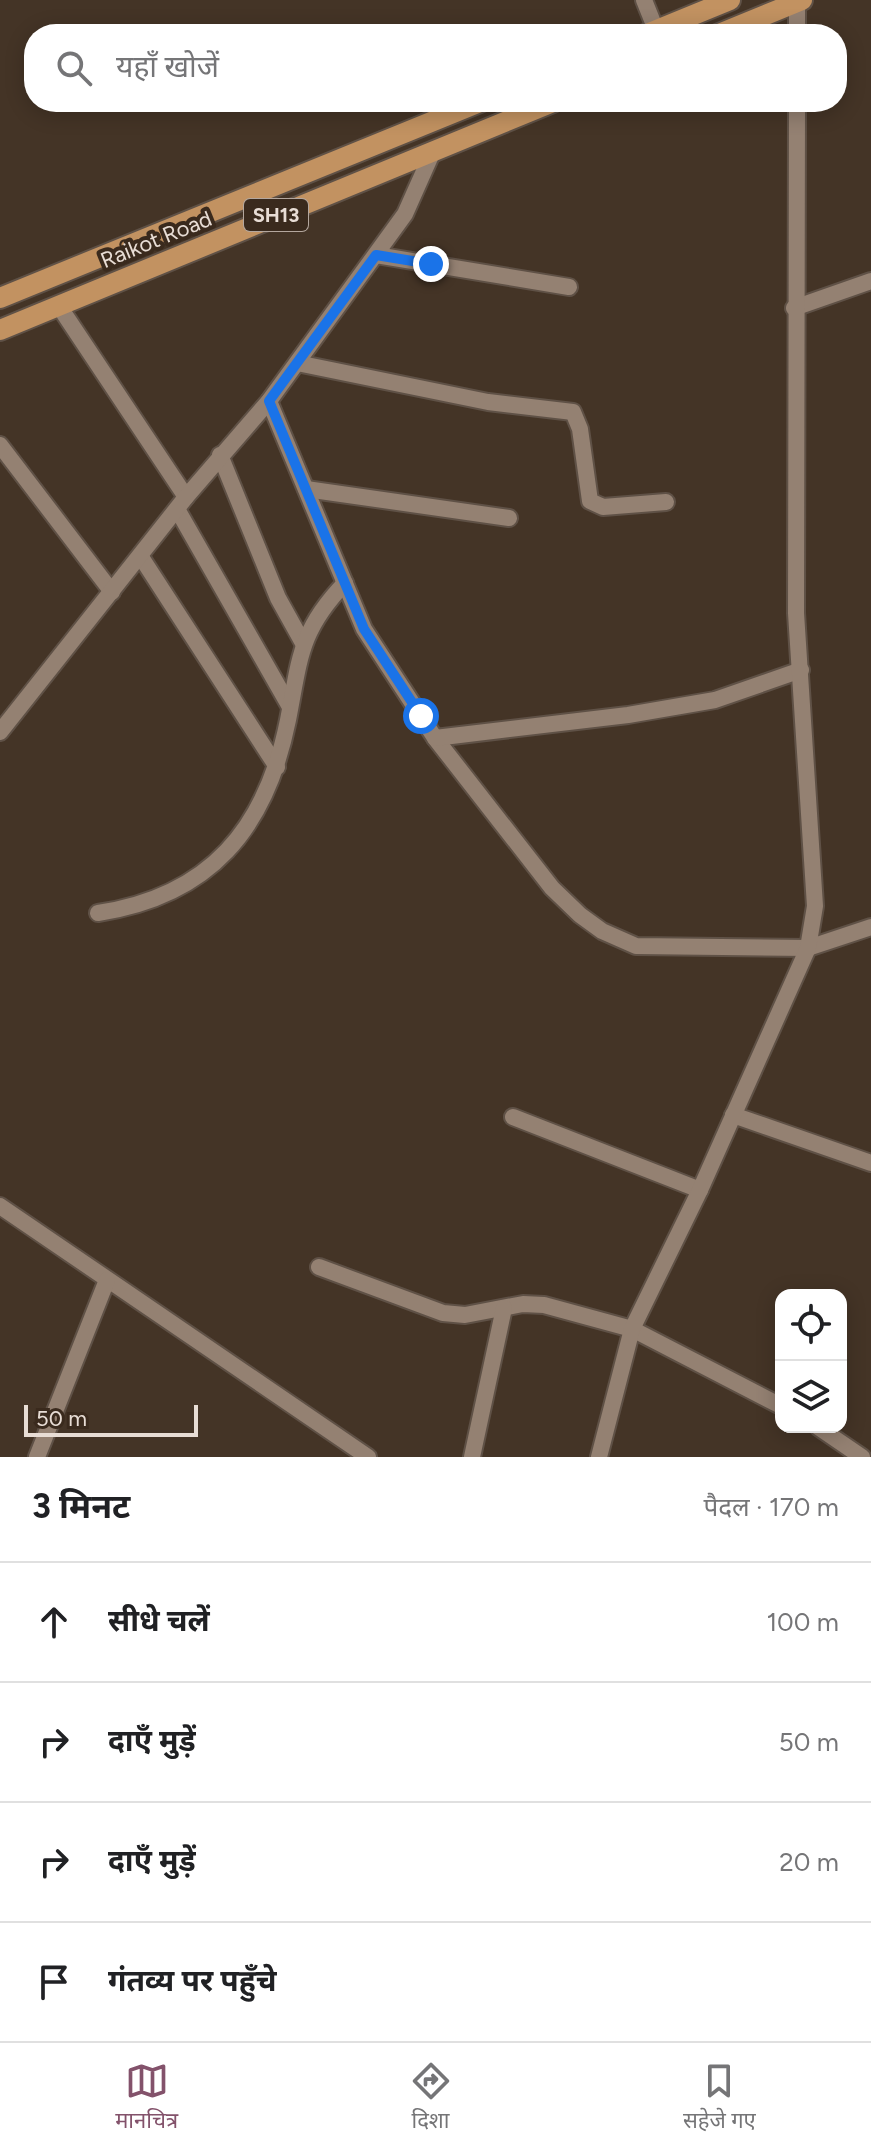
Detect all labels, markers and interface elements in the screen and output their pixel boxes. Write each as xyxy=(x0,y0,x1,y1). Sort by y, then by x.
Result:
search box xyxy=(24,24,847,112)
icon: search xyxy=(52,46,96,90)
text: यहाँ खोजें xyxy=(116,48,219,85)
road number: SH13 xyxy=(244,199,308,231)
street label: Raikot Road xyxy=(97,205,216,274)
route end xyxy=(413,246,449,282)
route start xyxy=(403,698,439,734)
map controls xyxy=(775,1289,847,1433)
button: locate xyxy=(775,1289,847,1361)
button: layers xyxy=(775,1361,847,1433)
scale bar xyxy=(24,1401,198,1437)
text: 50 m xyxy=(36,1405,87,1432)
text: 3 मिनट xyxy=(32,1486,130,1527)
text: पैदल · 170 m xyxy=(703,1491,839,1523)
icon: ahead xyxy=(32,1600,76,1644)
text: सीधे चलें xyxy=(108,1602,210,1639)
text: 100 m xyxy=(766,1606,839,1638)
icon: right xyxy=(32,1720,76,1764)
text: दाएँ मुड़ें xyxy=(108,1722,196,1759)
text: 50 m xyxy=(779,1726,839,1758)
icon: right xyxy=(32,1840,76,1884)
text: दाएँ मुड़ें xyxy=(108,1842,196,1879)
text: 20 m xyxy=(779,1846,839,1878)
icon: arrive xyxy=(32,1960,76,2004)
text: गंतव्य पर पहुँचे xyxy=(108,1962,277,1999)
tab: मानचित्र xyxy=(115,2059,178,2137)
tab: दिशा xyxy=(409,2059,453,2137)
tab: सहेजे गए xyxy=(683,2059,756,2137)

